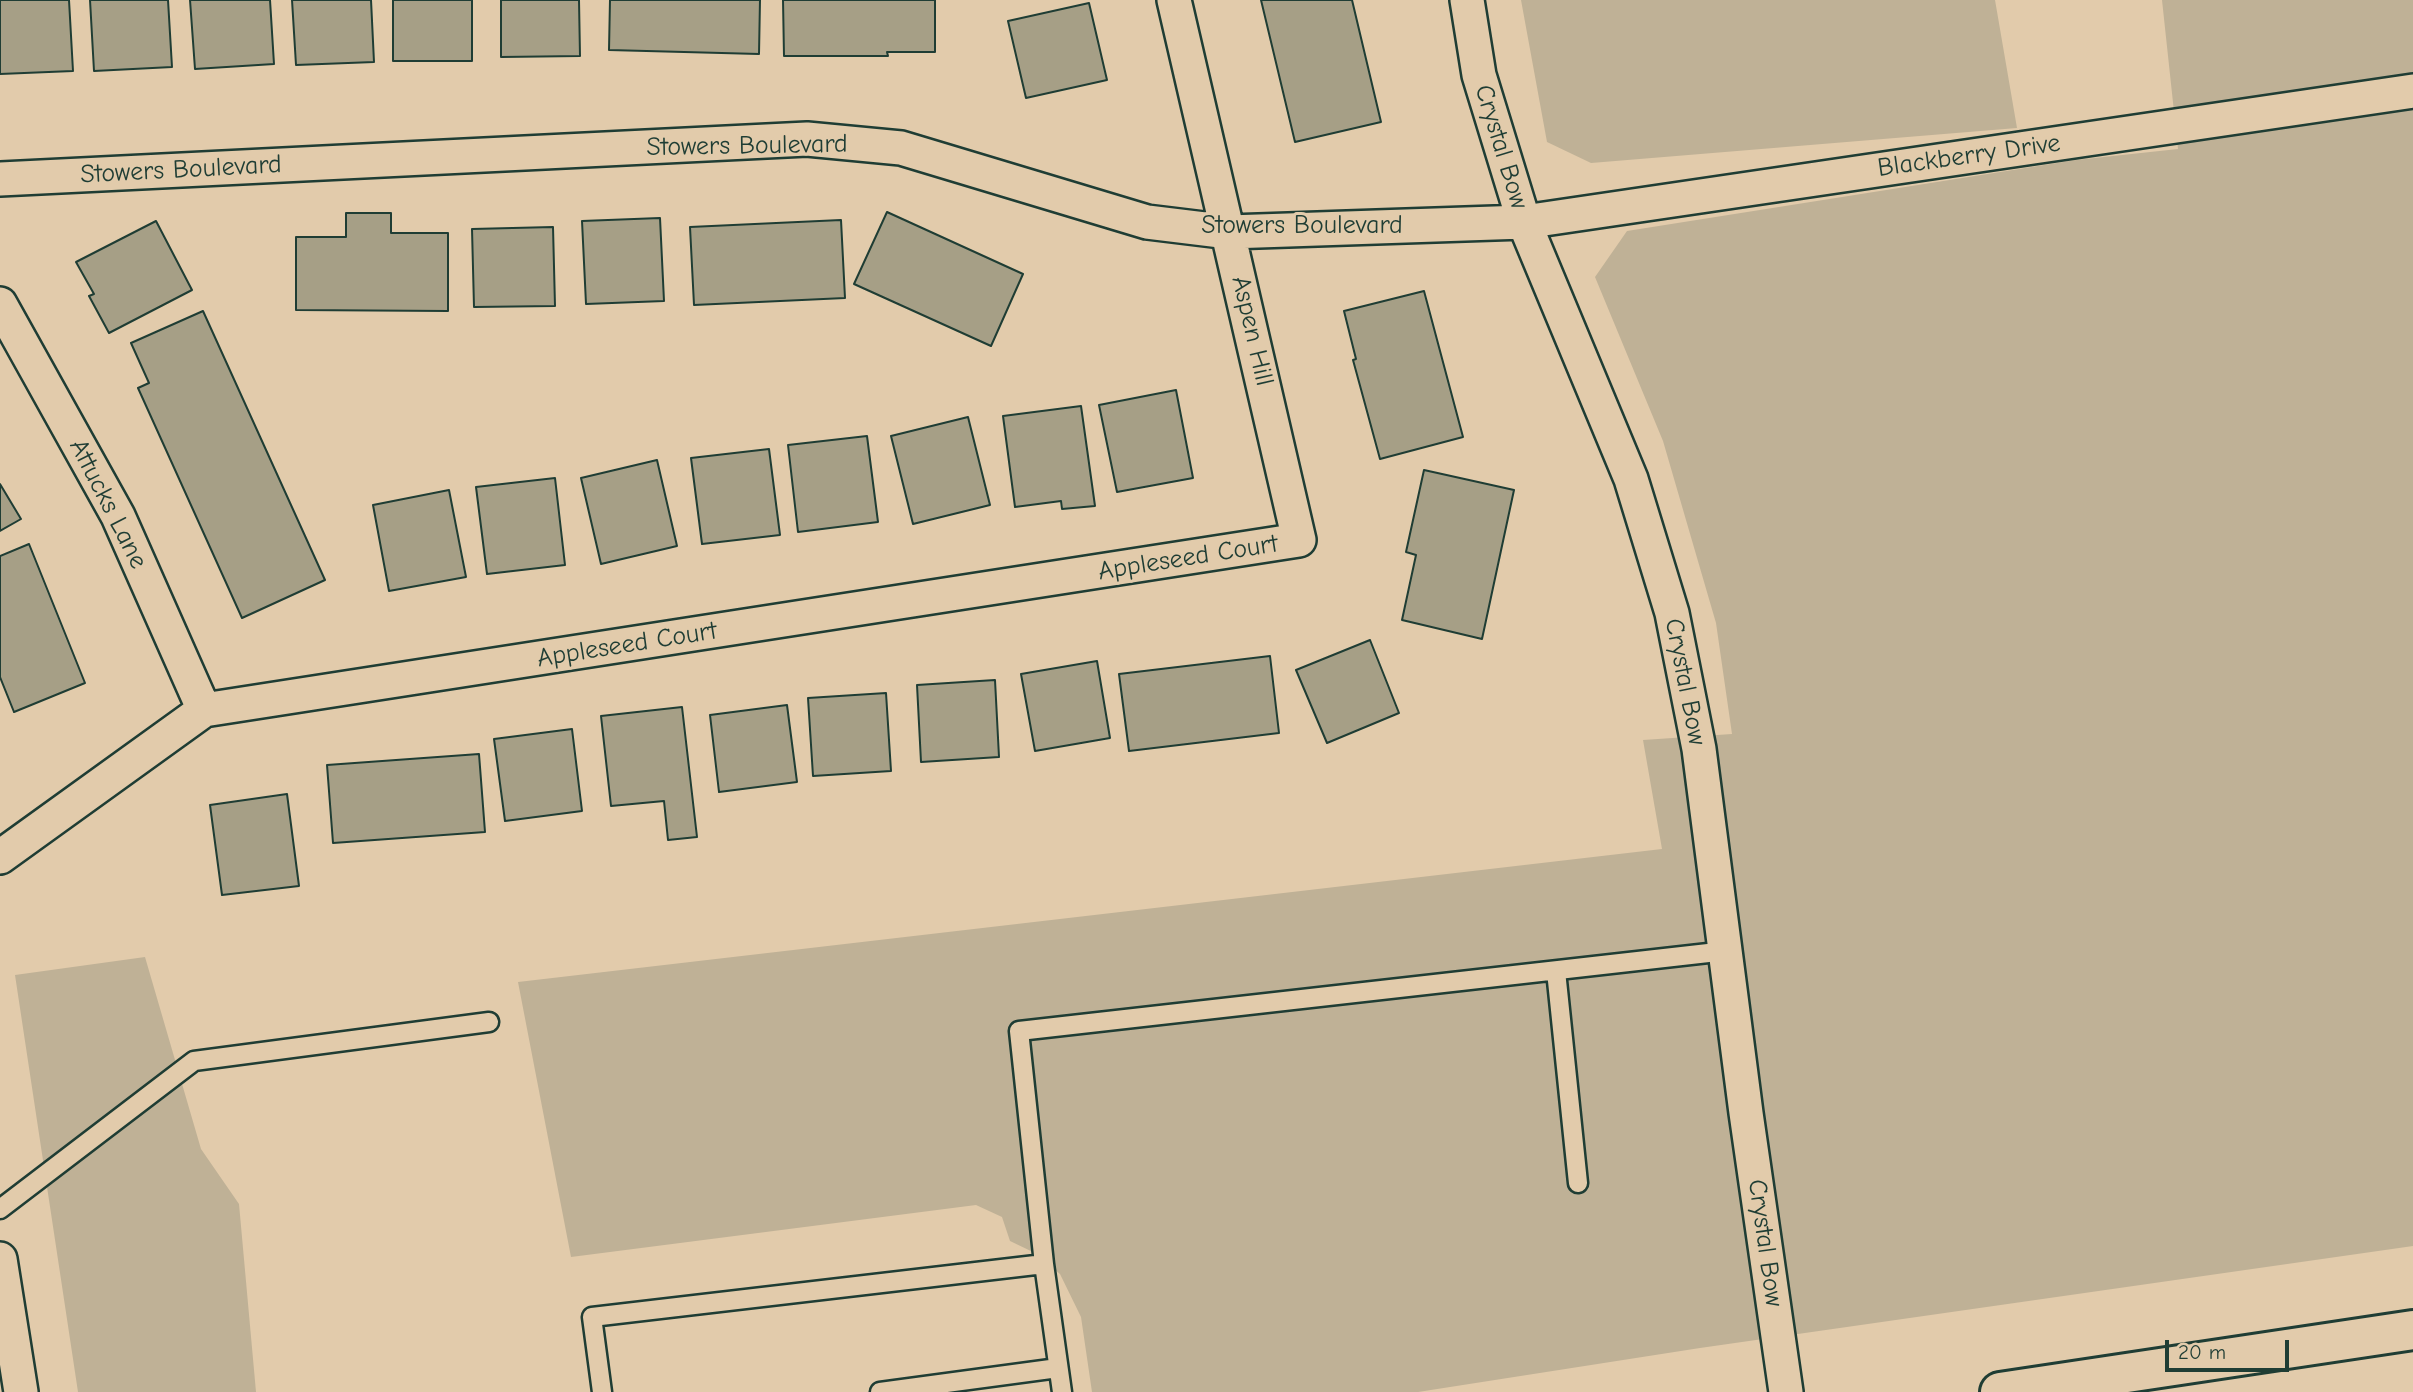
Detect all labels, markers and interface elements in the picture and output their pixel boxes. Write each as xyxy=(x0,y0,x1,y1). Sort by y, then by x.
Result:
street label: Crystal Bow xyxy=(1467,81,1535,213)
street label: Blackberry Drive xyxy=(1876,128,2062,184)
street label: Stowers Boulevard xyxy=(646,129,848,163)
street label: Stowers Boulevard xyxy=(80,149,282,191)
street label: Stowers Boulevard xyxy=(1201,210,1403,242)
street label: Aspen Hill xyxy=(1224,273,1280,389)
street label: Attucks Lane xyxy=(62,434,154,574)
street label: Appleseed Court xyxy=(1096,528,1280,588)
street label: Appleseed Court xyxy=(535,615,719,675)
street label: Crystal Bow xyxy=(1657,616,1713,748)
street label: Crystal Bow xyxy=(1741,1177,1789,1309)
scale bar xyxy=(2168,1326,2292,1370)
text: 20 m xyxy=(2178,1340,2226,1364)

